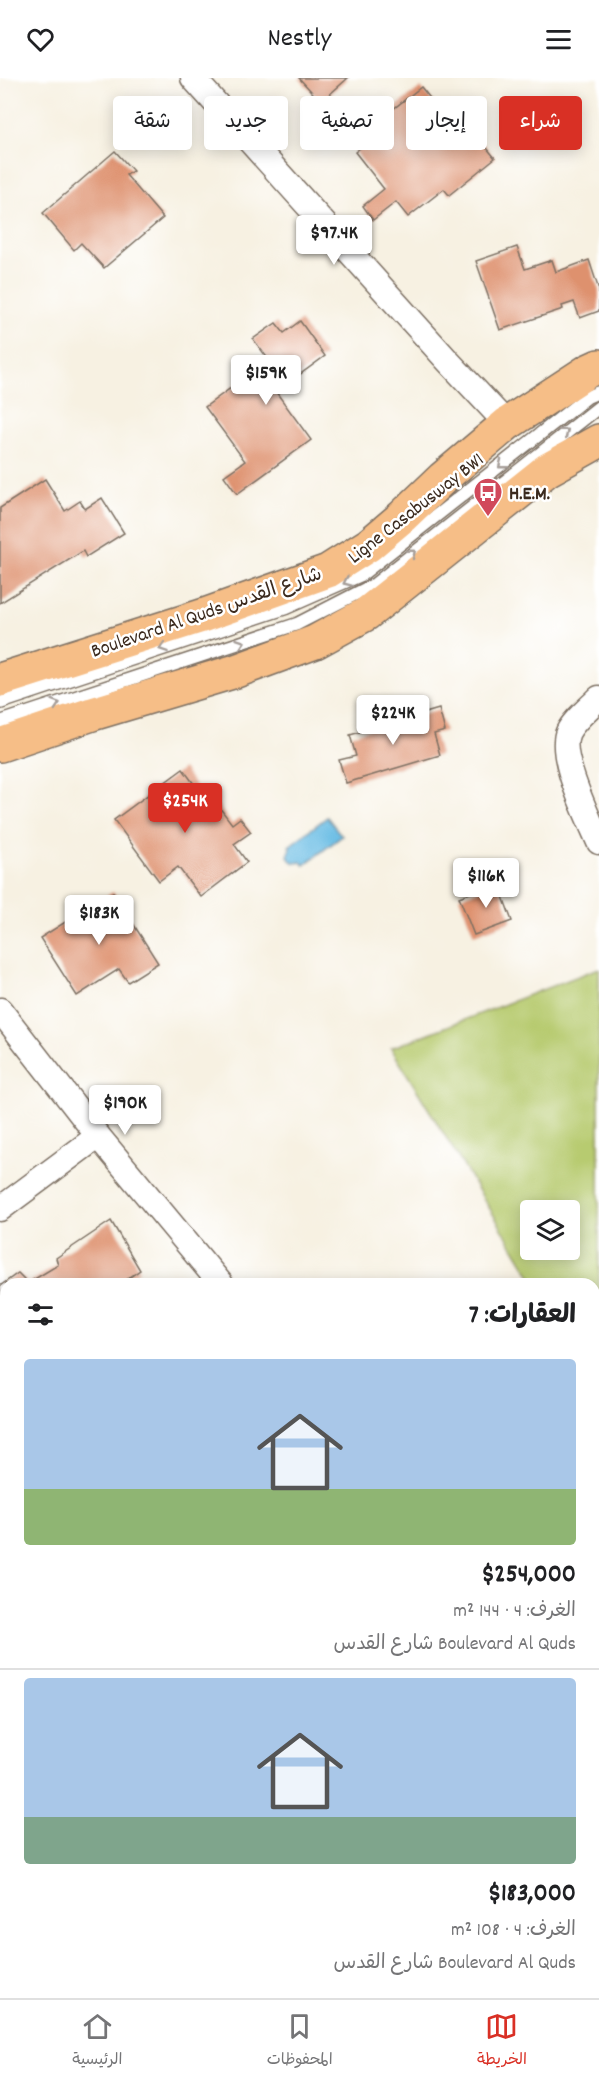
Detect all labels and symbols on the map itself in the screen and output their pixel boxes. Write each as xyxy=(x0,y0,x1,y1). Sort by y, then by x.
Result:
pin: $97.4K xyxy=(285,215,383,266)
pin: $159K xyxy=(224,355,308,406)
one-way arrow xyxy=(558,429,569,440)
street label: Ligne Casabusway BW1 xyxy=(343,447,491,572)
one-way arrow xyxy=(498,457,509,468)
bus stop icon: H.E.M. xyxy=(472,476,504,518)
place label: H.E.M. xyxy=(509,481,550,509)
one-way arrow xyxy=(405,550,416,561)
street label: Boulevard Al Quds شارع القدس xyxy=(88,561,326,667)
one-way arrow xyxy=(342,575,353,587)
one-way arrow xyxy=(235,638,246,650)
one-way arrow xyxy=(158,641,169,653)
pin: $224K xyxy=(351,695,435,746)
one-way arrow xyxy=(50,699,61,711)
pin: $254K xyxy=(143,783,227,834)
pin: $116K xyxy=(444,858,528,909)
pin: $183K xyxy=(57,895,141,946)
pin: $190K xyxy=(83,1085,167,1136)

